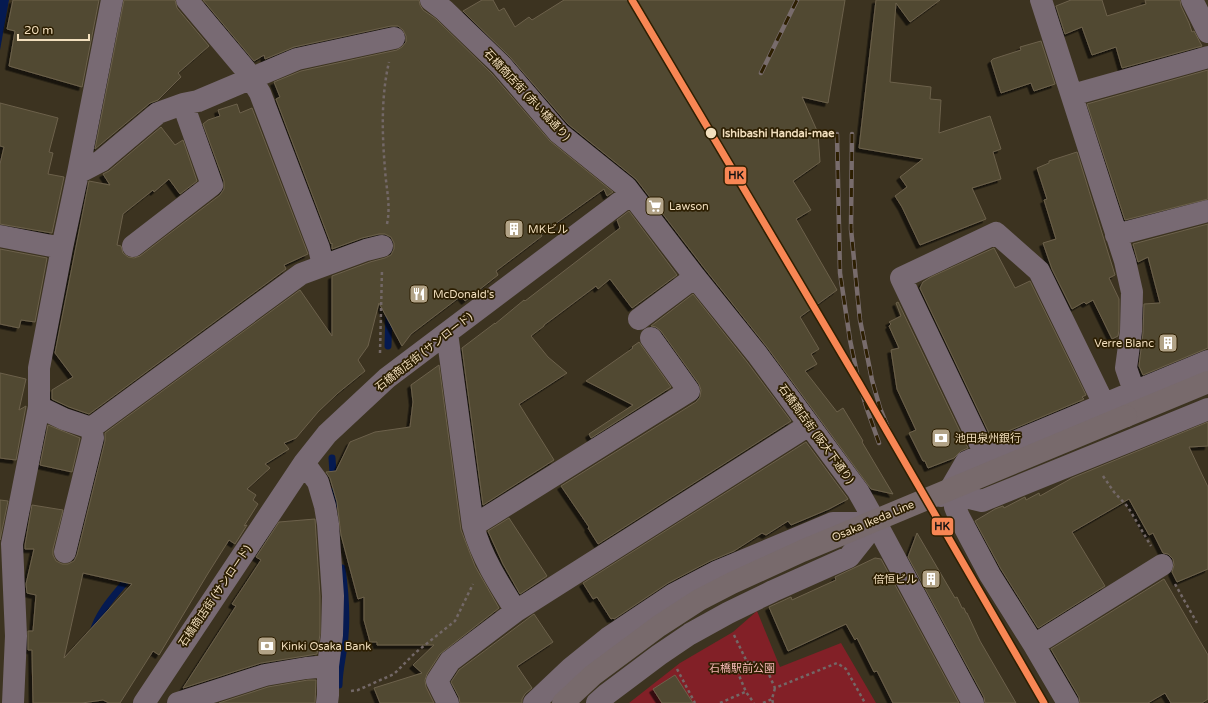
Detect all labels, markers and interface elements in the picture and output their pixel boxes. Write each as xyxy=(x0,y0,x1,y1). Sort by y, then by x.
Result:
scale bar xyxy=(18,16,89,42)
text: 20 m xyxy=(24,23,53,37)
street label: 石橋商店街 (赤い橋通り) xyxy=(481,47,573,143)
marker: Ishibashi Handai-mae xyxy=(704,126,718,140)
place label: Ishibashi Handai-mae xyxy=(722,127,835,140)
line badge: HK xyxy=(724,166,747,185)
text: HK xyxy=(728,169,744,182)
supermarket icon: Lawson xyxy=(644,195,666,217)
place label: Lawson xyxy=(669,200,709,213)
building icon: MKビル xyxy=(503,218,525,240)
place label: MKビル xyxy=(528,223,568,236)
restaurant icon: McDonald's xyxy=(408,283,430,305)
place label: McDonald's xyxy=(433,288,494,301)
street label: 石橋商店街 (サンロード) xyxy=(373,310,475,394)
building icon: Verre Blanc xyxy=(1157,332,1179,354)
place label: Verre Blanc xyxy=(1094,337,1154,350)
street label: 石橋商店街 (阪大下通り) xyxy=(776,382,856,486)
bank icon: 池田泉州銀行 xyxy=(930,427,952,449)
place label: 池田泉州銀行 xyxy=(955,432,1021,445)
street label: Osaka Ikeda Line xyxy=(830,498,916,544)
line badge: HK xyxy=(931,517,954,536)
text: HK xyxy=(934,520,950,533)
street label: 石橋商店街 (サンロード) xyxy=(176,543,254,649)
building icon: 倍恒ビル xyxy=(920,568,942,590)
place label: 倍恒ビル xyxy=(873,573,917,586)
bank icon: Kinki Osaka Bank xyxy=(256,635,278,657)
place label: Kinki Osaka Bank xyxy=(281,640,371,653)
park label: 石橋駅前公園 xyxy=(709,662,775,675)

